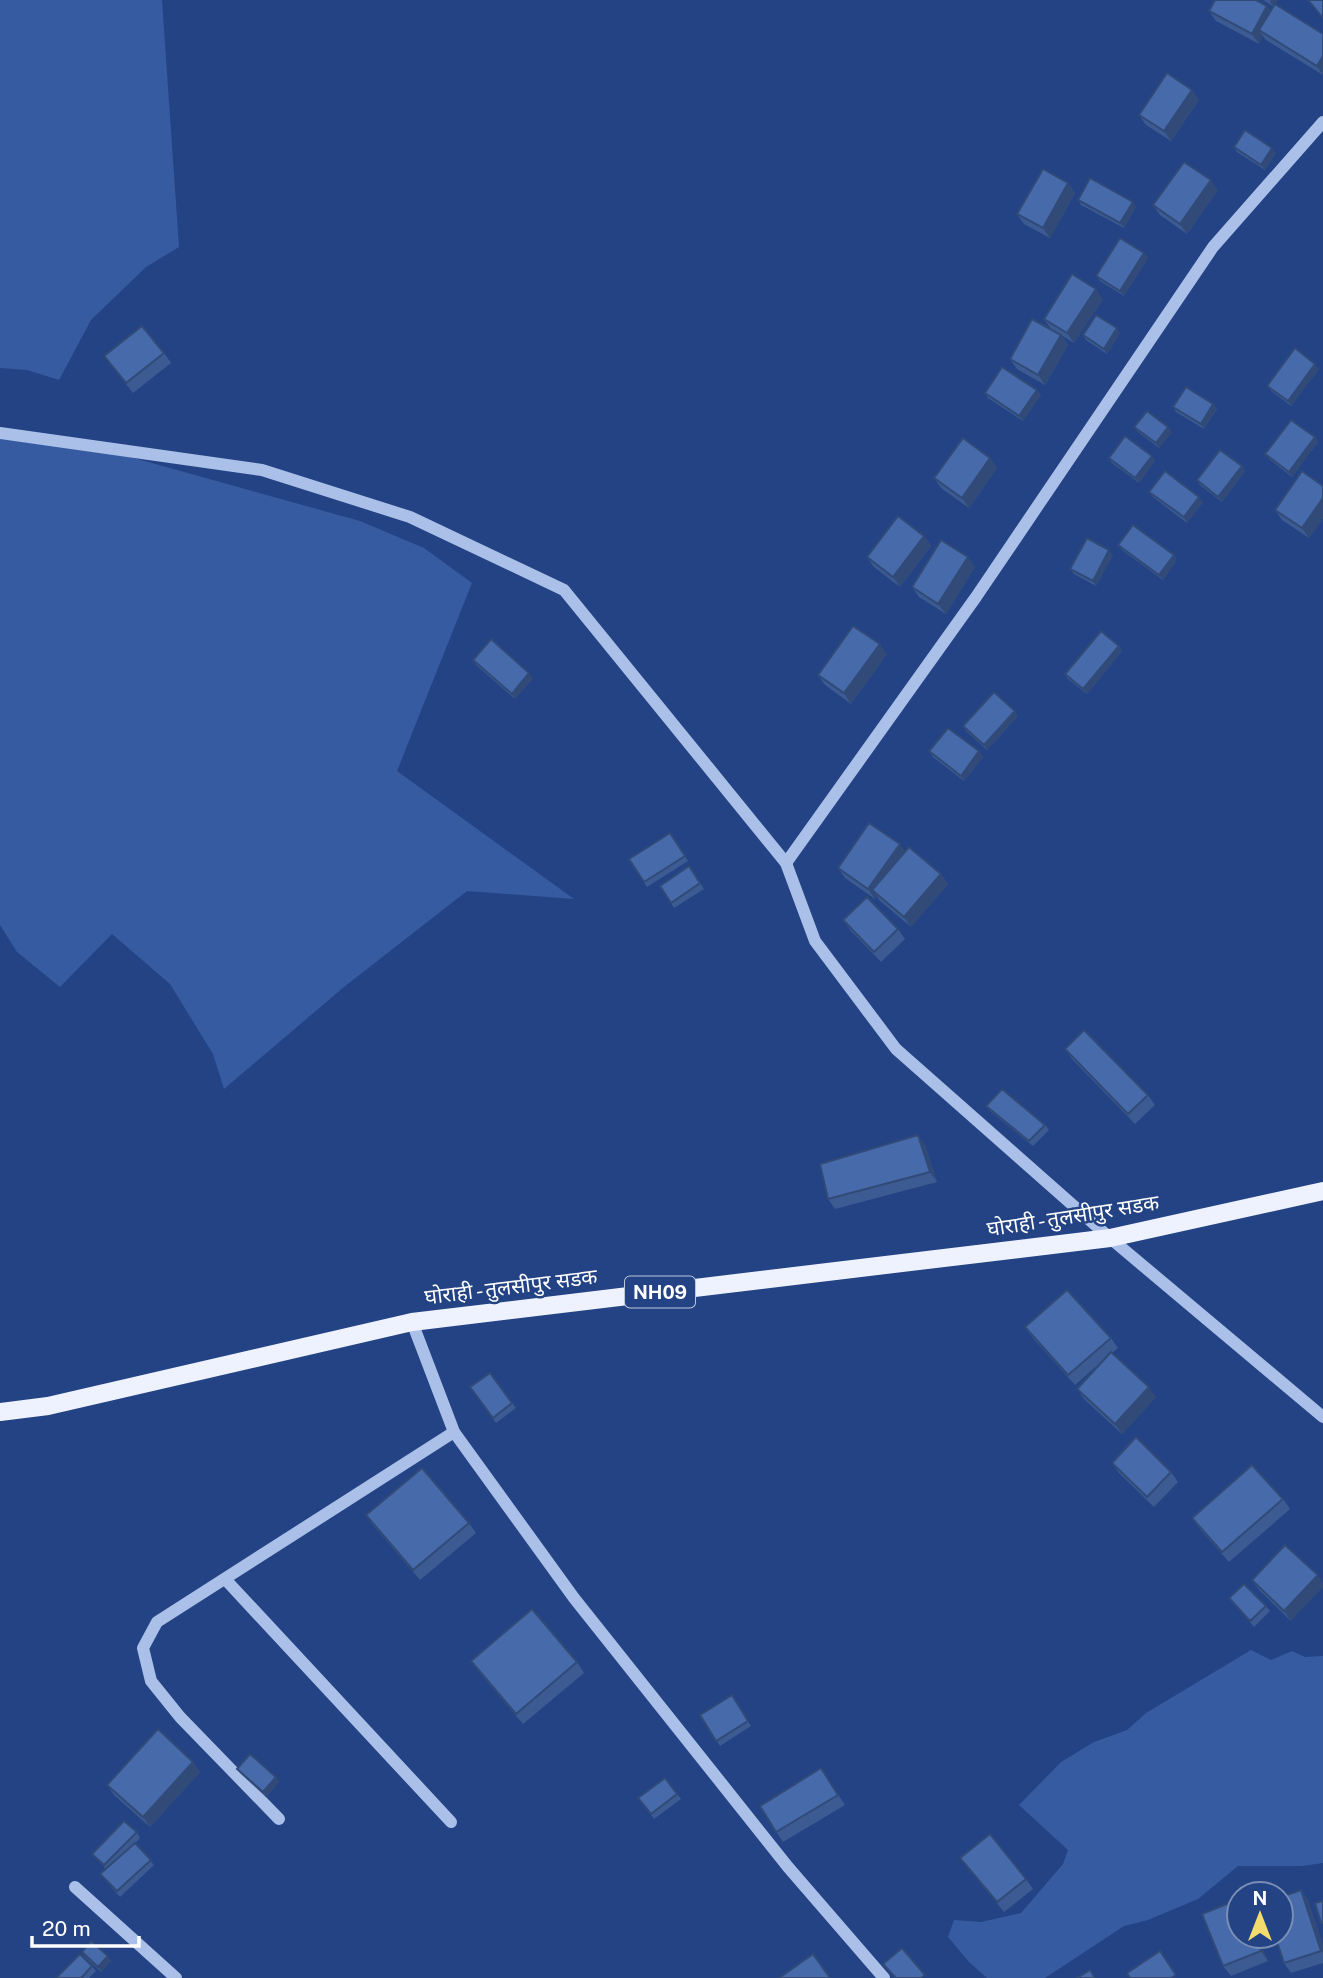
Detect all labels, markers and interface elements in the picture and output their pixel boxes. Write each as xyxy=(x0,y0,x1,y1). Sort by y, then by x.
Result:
street label: घोराही - तुलसीपुर सडक xyxy=(985,1189,1162,1242)
street label: घोराही - तुलसीपुर सडक xyxy=(423,1263,600,1310)
road number: NH09 xyxy=(625,1276,695,1308)
north arrow xyxy=(1225,1880,1295,1950)
text: N xyxy=(1253,1887,1267,1909)
scale bar xyxy=(32,1904,138,1948)
text: 20 m xyxy=(42,1916,91,1941)

